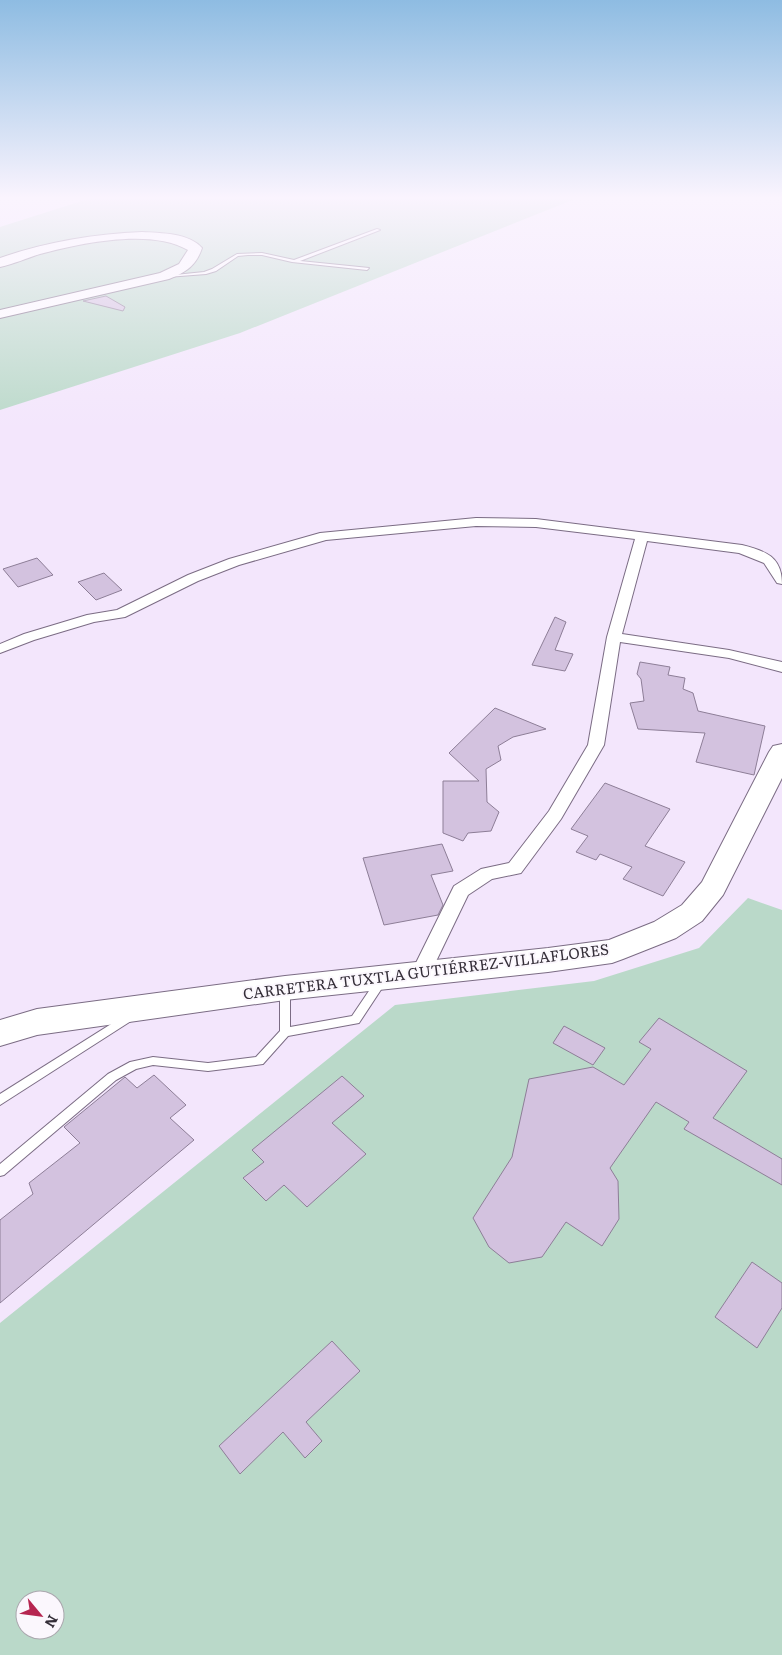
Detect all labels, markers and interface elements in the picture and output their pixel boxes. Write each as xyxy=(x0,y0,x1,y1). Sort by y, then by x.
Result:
street label: CARRETERA TUXTLA GUTIÉRREZ-VILLAFLORES xyxy=(242,937,610,1004)
north arrow xyxy=(15,1590,65,1640)
text: N xyxy=(41,1612,64,1632)

